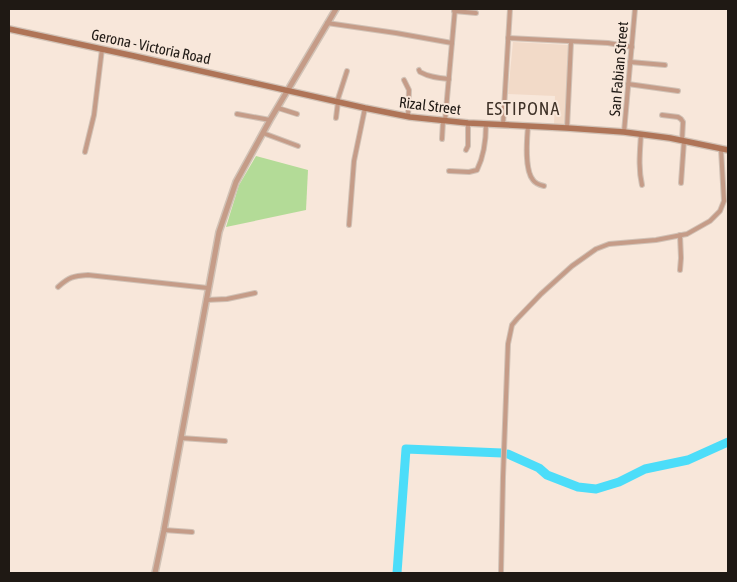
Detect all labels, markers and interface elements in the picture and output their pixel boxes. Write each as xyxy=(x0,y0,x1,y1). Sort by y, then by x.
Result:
street label: San Fabian Street xyxy=(606,21,631,117)
street label: Gerona - Victoria Road xyxy=(90,26,212,67)
street label: Rizal Street xyxy=(398,93,462,118)
district label: ESTIPONA xyxy=(486,98,560,119)

